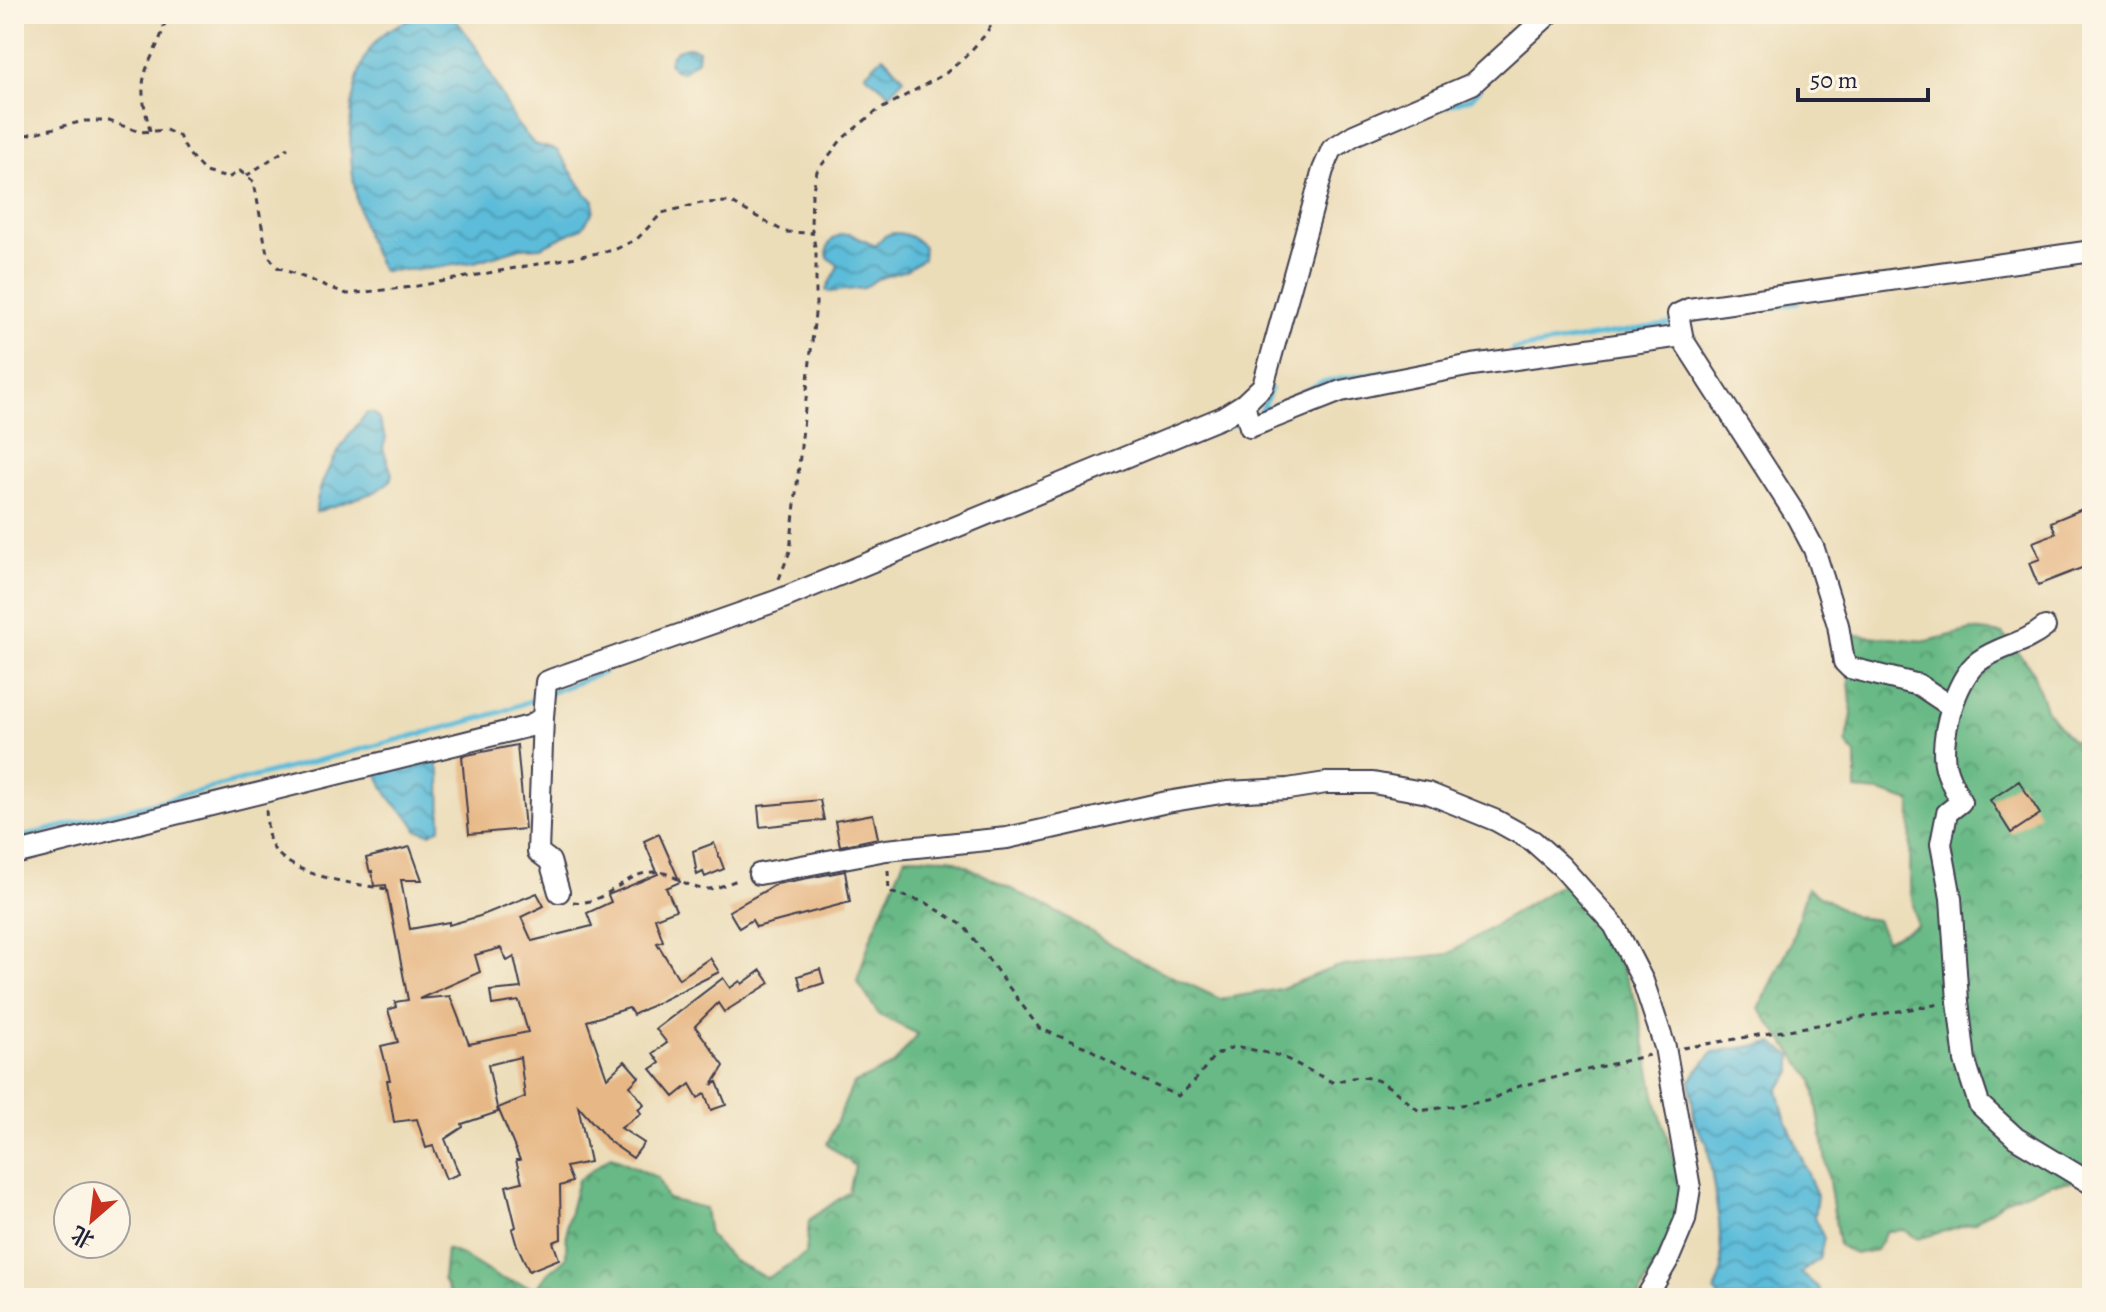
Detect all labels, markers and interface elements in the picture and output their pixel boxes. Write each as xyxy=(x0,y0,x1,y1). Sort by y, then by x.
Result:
scale bar xyxy=(1798,52,1928,102)
text: 50 m xyxy=(1810,64,1858,96)
north arrow xyxy=(52,1180,132,1260)
text: 北 xyxy=(66,1218,100,1255)

